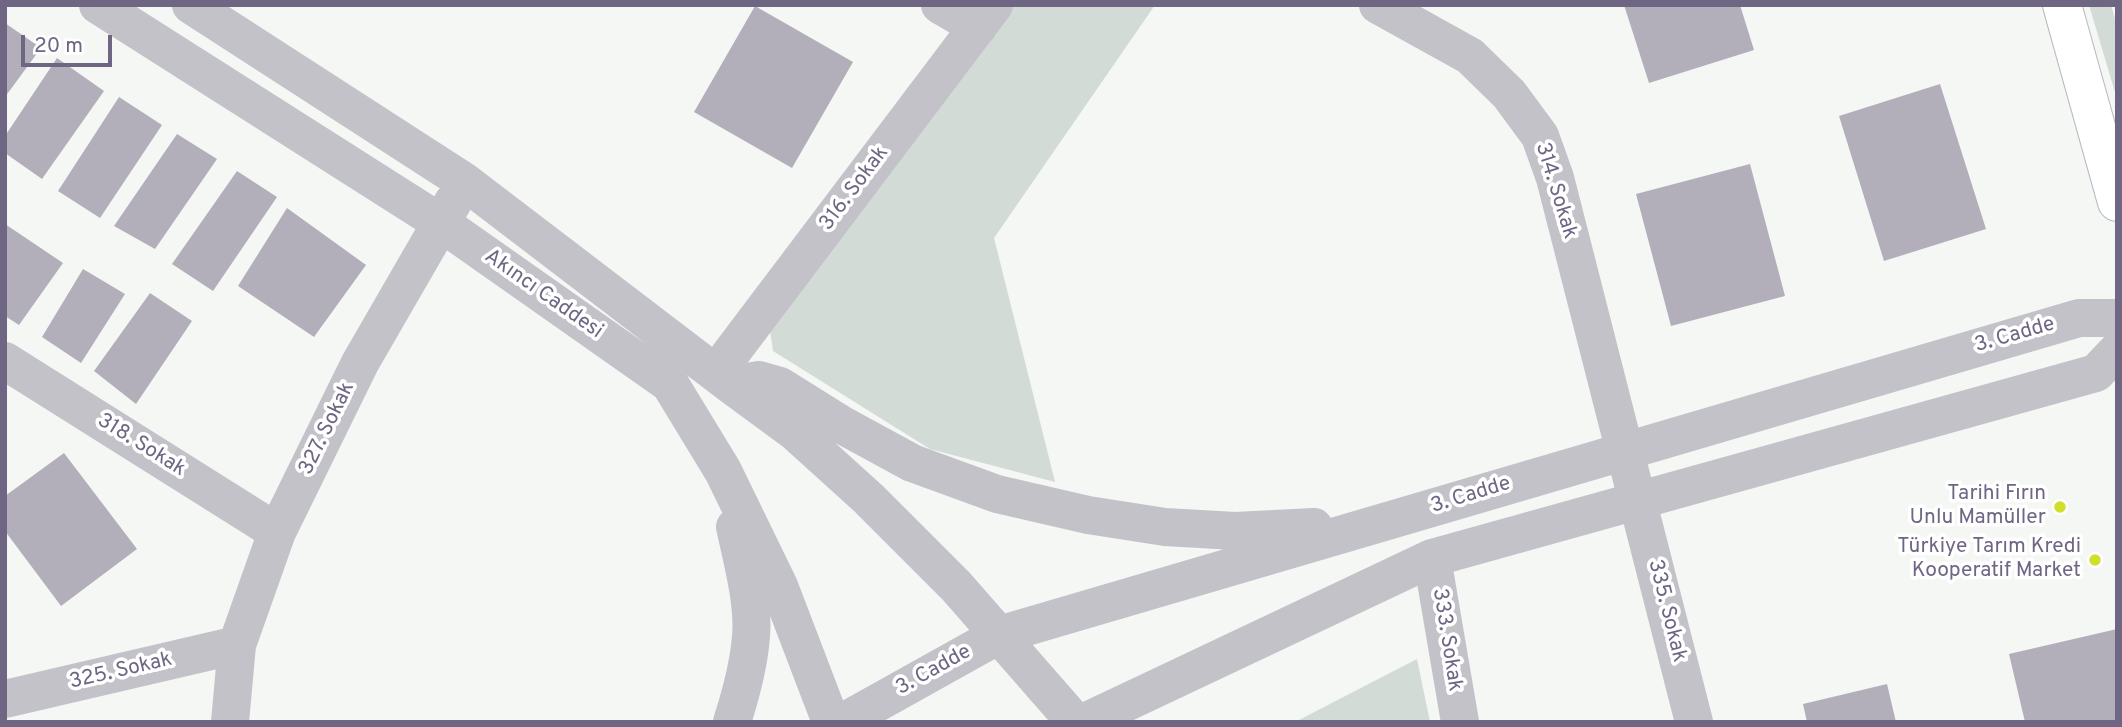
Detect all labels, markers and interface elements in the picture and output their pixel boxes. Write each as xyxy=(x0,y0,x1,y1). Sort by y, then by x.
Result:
scale bar xyxy=(24,21,116,65)
text: 20 m xyxy=(34,33,83,60)
street label: 314. Sokak xyxy=(1528,140,1582,242)
street label: 316. Sokak xyxy=(815,142,895,236)
street label: Akıncı Caddesi xyxy=(479,245,607,345)
street label: 3. Cadde xyxy=(1972,313,2058,359)
street label: 327. Sokak xyxy=(295,378,361,480)
street label: 318. Sokak xyxy=(92,409,190,483)
street label: 3. Cadde xyxy=(1428,472,1514,520)
place label: Tarihi Fırın Unlu Mamüller xyxy=(1910,482,2046,532)
marker: Tarihi Fırın Unlu Mamüller xyxy=(2052,499,2068,515)
place label: Türkiye Tarım Kredi Kooperatif Market xyxy=(1897,535,2081,585)
marker: Türkiye Tarım Kredi Kooperatif Market xyxy=(2087,552,2103,568)
street label: 335. Sokak xyxy=(1641,557,1691,665)
street label: 333. Sokak xyxy=(1425,587,1467,693)
street label: 3. Cadde xyxy=(892,640,976,702)
street label: 325. Sokak xyxy=(67,648,175,696)

